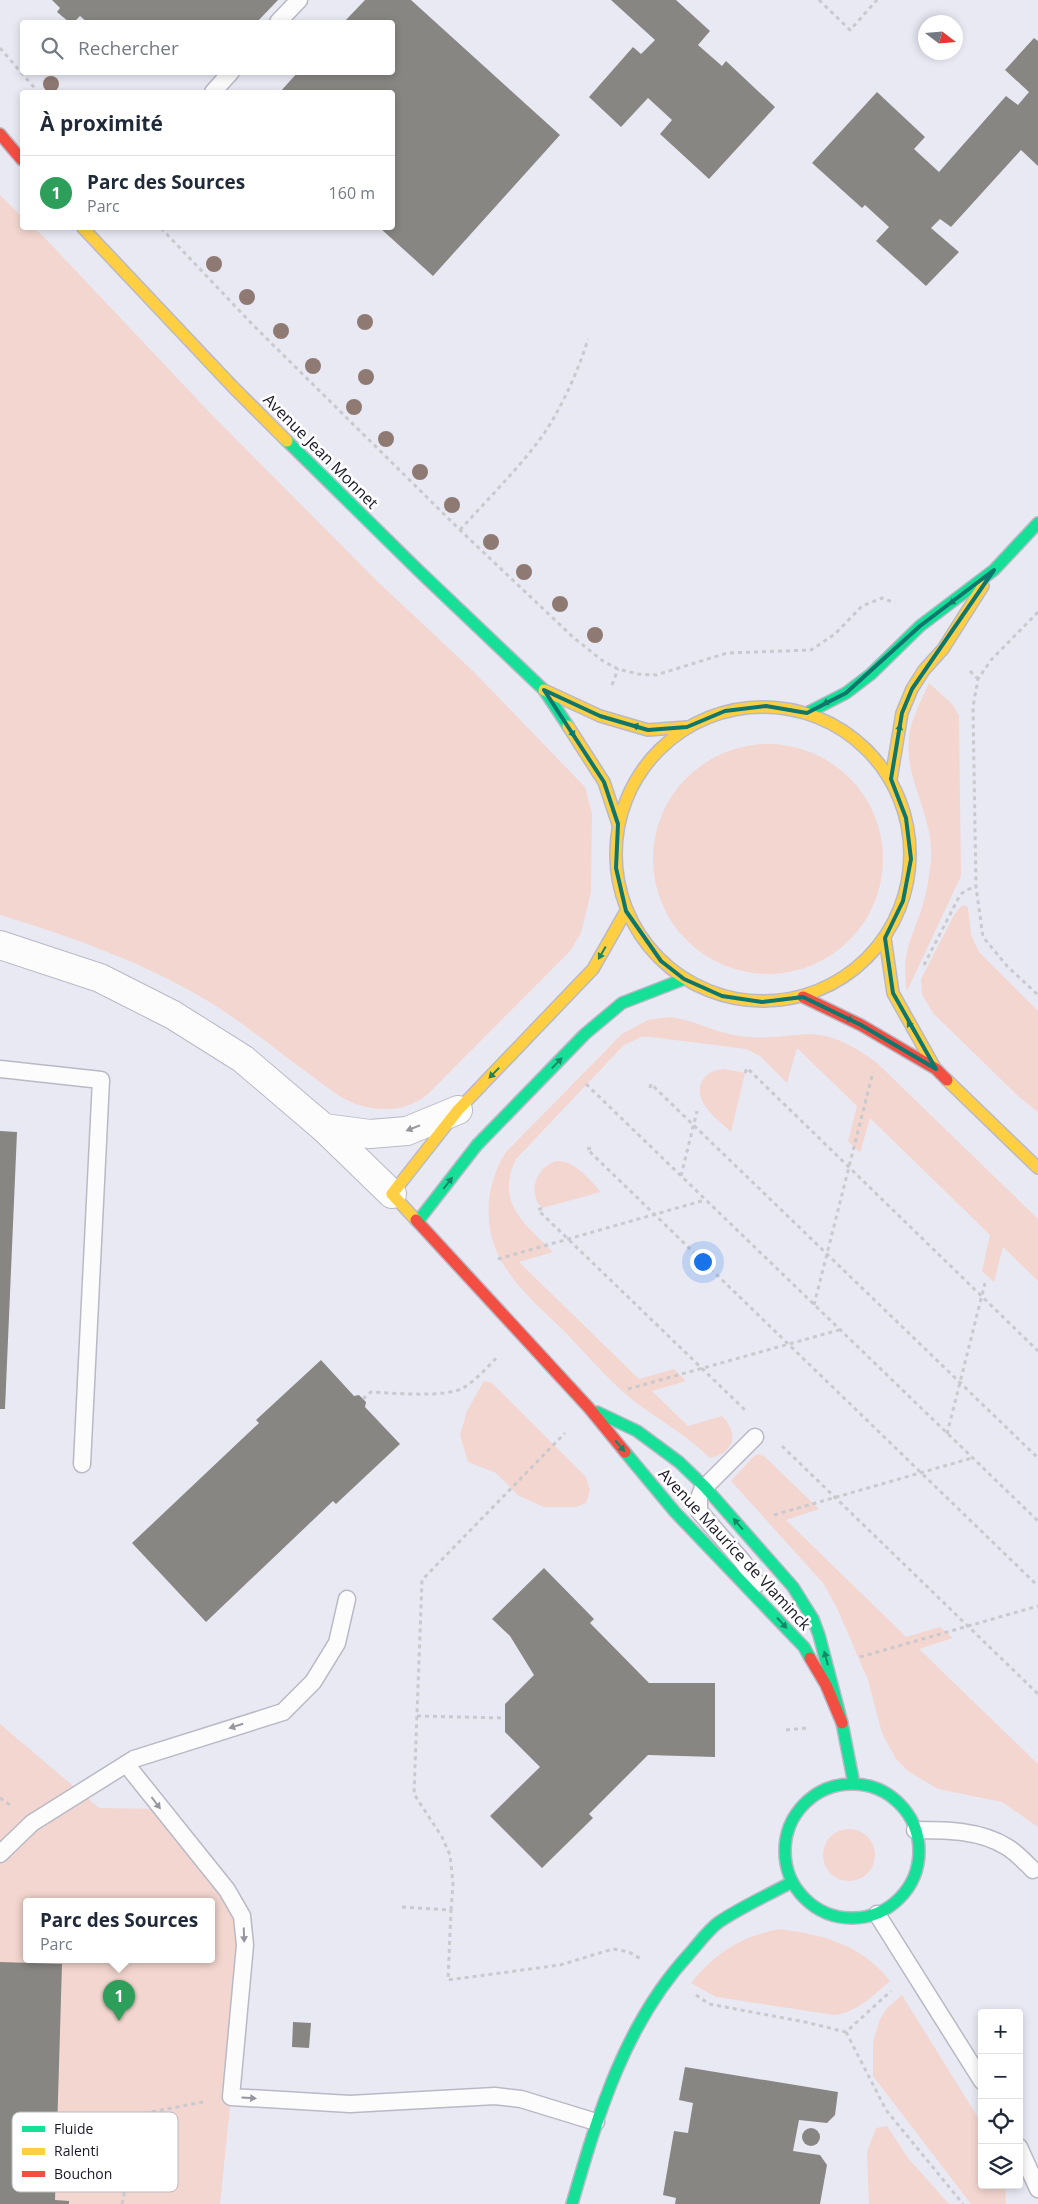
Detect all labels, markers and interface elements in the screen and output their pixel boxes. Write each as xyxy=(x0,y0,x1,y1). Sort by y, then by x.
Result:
north arrow xyxy=(918,15,963,60)
search box xyxy=(20,20,395,75)
icon: search xyxy=(38,34,66,62)
text: Rechercher xyxy=(78,35,179,61)
text: À proximité xyxy=(40,109,163,137)
text: Parc des Sources xyxy=(87,169,245,195)
text: 1 xyxy=(51,182,61,204)
text: 160 m xyxy=(329,182,375,204)
text: Parc xyxy=(87,195,120,217)
street label: Avenue Jean Monnet xyxy=(259,389,384,514)
one-way arrow xyxy=(949,594,962,605)
one-way arrow xyxy=(822,697,836,705)
one-way arrow xyxy=(631,723,646,731)
one-way arrow xyxy=(896,723,904,739)
one-way arrow xyxy=(566,724,576,738)
one-way arrow xyxy=(598,946,607,959)
one-way arrow xyxy=(839,1014,854,1022)
one-way arrow xyxy=(907,1020,915,1035)
one-way arrow xyxy=(551,1057,563,1069)
one-way arrow xyxy=(488,1067,500,1079)
one-way arrow xyxy=(406,1125,421,1132)
one-way arrow xyxy=(442,1177,453,1190)
your location xyxy=(690,1249,716,1275)
one-way arrow xyxy=(615,1439,626,1452)
street label: Avenue Maurice de Vlaminck xyxy=(654,1463,817,1635)
one-way arrow xyxy=(732,1519,744,1531)
one-way arrow xyxy=(776,1616,788,1628)
one-way arrow xyxy=(822,1651,830,1666)
one-way arrow xyxy=(228,1723,243,1731)
one-way arrow xyxy=(150,1796,161,1809)
popup xyxy=(23,1898,215,1963)
text: Parc des Sources xyxy=(40,1907,198,1933)
one-way arrow xyxy=(241,1928,249,1944)
text: Parc xyxy=(40,1933,73,1955)
pin: 1 xyxy=(103,1980,135,2021)
map controls xyxy=(978,2009,1023,2189)
button: + xyxy=(978,2009,1023,2054)
button: − xyxy=(978,2054,1023,2099)
one-way arrow xyxy=(241,2094,257,2102)
button: locate xyxy=(978,2099,1023,2144)
legend xyxy=(12,2112,178,2192)
text: Fluide xyxy=(54,2119,93,2138)
text: Ralenti xyxy=(54,2141,99,2160)
button: layers xyxy=(978,2144,1023,2189)
text: Bouchon xyxy=(54,2164,112,2183)

